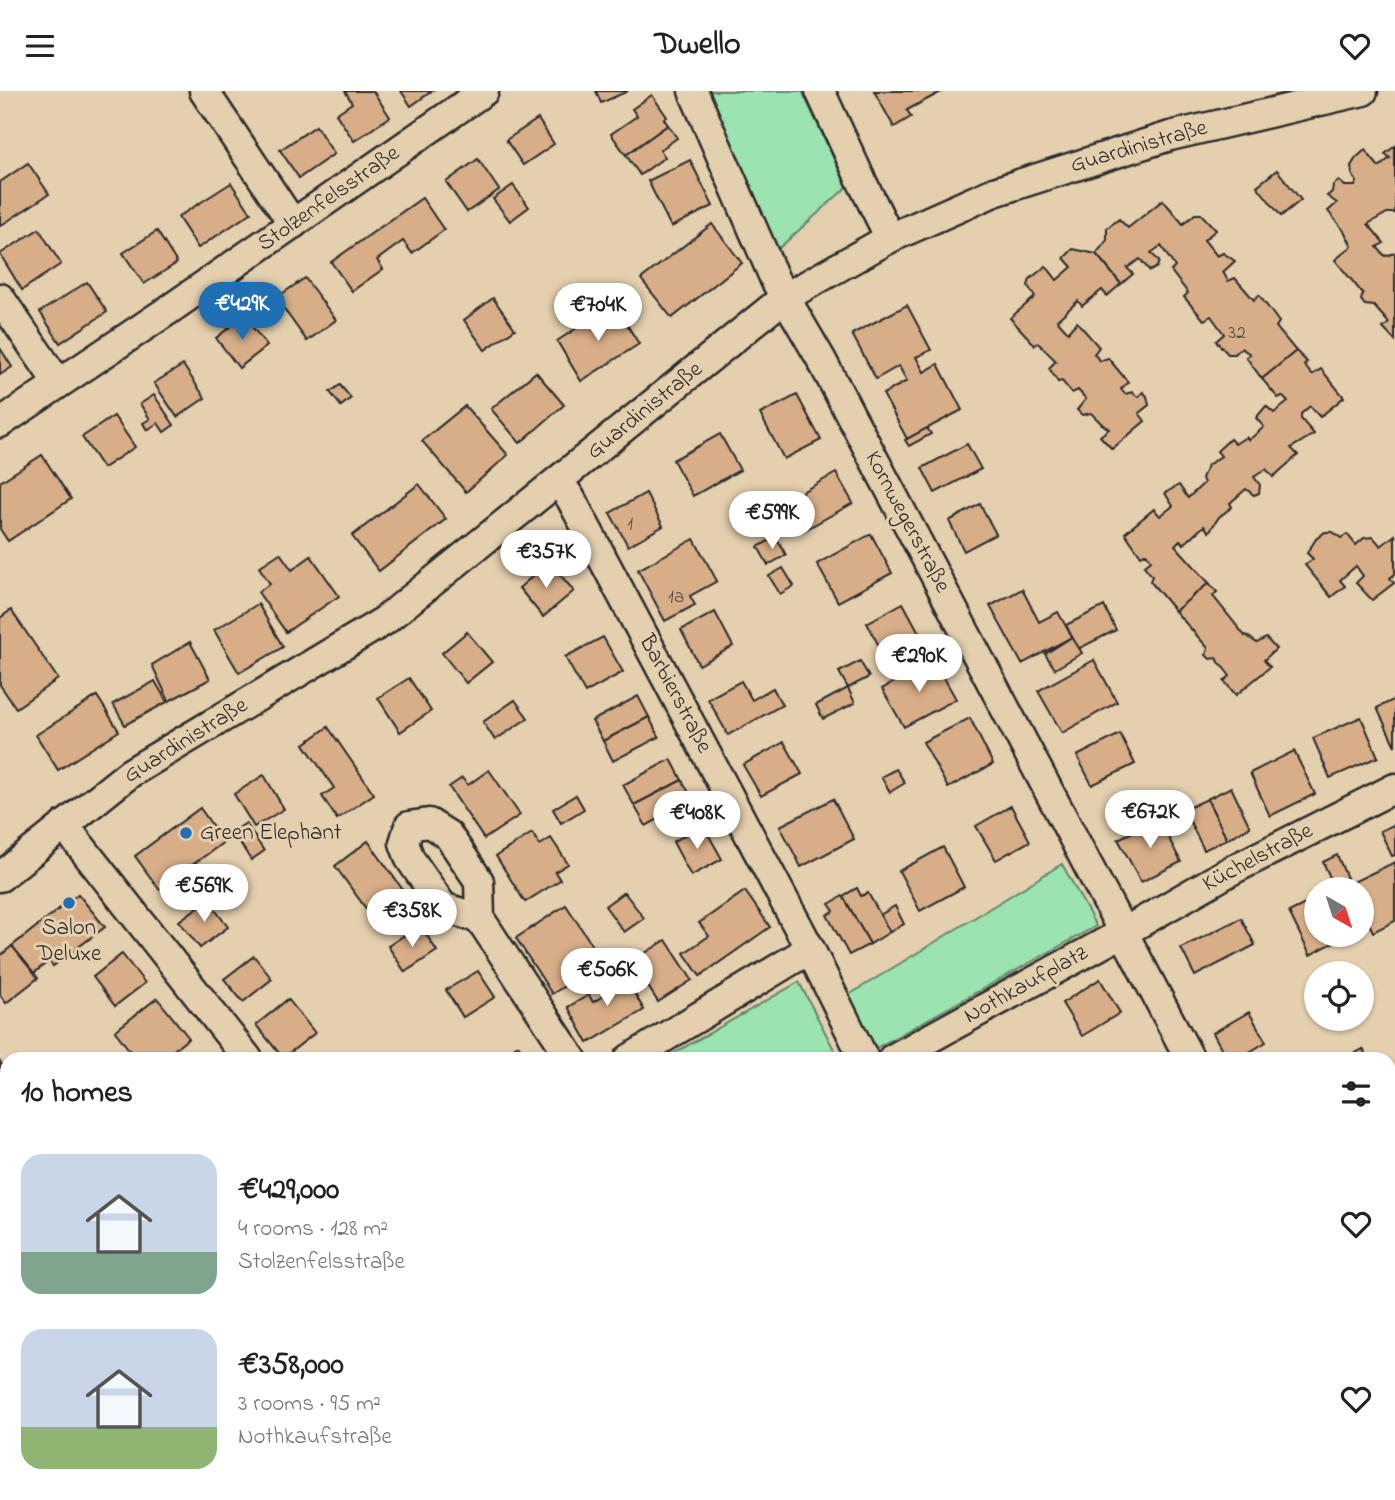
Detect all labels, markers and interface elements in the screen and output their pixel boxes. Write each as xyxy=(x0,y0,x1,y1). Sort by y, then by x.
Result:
text: Dwello xyxy=(654,22,741,69)
icon: menu xyxy=(21,27,59,65)
icon: heart xyxy=(1336,27,1374,65)
street label: Guardinistraße xyxy=(1067,112,1212,182)
street label: Stolzenfelsstraße xyxy=(251,137,407,260)
pin: €429K xyxy=(193,282,291,342)
pin: €704K xyxy=(549,283,647,343)
text: €429K xyxy=(214,288,270,321)
text: €704K xyxy=(570,289,626,322)
house number: 32 xyxy=(1228,320,1246,347)
street label: Guardinistraße xyxy=(580,353,711,468)
street label: Kornwegerstraße xyxy=(855,445,959,600)
pin: €599K xyxy=(723,491,821,551)
text: €599K xyxy=(745,497,799,530)
house number: 1 xyxy=(627,511,633,538)
pin: €357K xyxy=(497,531,595,590)
text: €357K xyxy=(516,536,576,569)
house number: 1a xyxy=(668,584,684,611)
street label: Barbierstraße xyxy=(629,628,720,760)
pin: €290K xyxy=(870,635,968,694)
text: €290K xyxy=(891,640,947,673)
street label: Guardinistraße xyxy=(118,689,255,792)
pin: €408K xyxy=(648,791,746,851)
pin: €672K xyxy=(1101,791,1199,850)
text: €672K xyxy=(1121,796,1179,829)
text: €408K xyxy=(669,797,725,830)
street label: Küchelstraße xyxy=(1197,815,1320,901)
place label: Green Elephant xyxy=(200,817,342,850)
marker: Green Elephant xyxy=(178,825,194,841)
pin: €569K xyxy=(155,865,253,924)
text: €569K xyxy=(175,870,233,903)
north arrow xyxy=(1304,877,1374,947)
map controls xyxy=(1304,877,1374,1031)
pin: €358K xyxy=(363,889,461,949)
marker: Salon Deluxe xyxy=(61,895,77,911)
text: €358K xyxy=(383,895,441,928)
place label: Salon Deluxe xyxy=(36,912,102,971)
street label: Nothkaufplatz xyxy=(958,937,1094,1033)
pin: €506K xyxy=(558,949,656,1008)
text: €506K xyxy=(577,954,637,987)
button: locate xyxy=(1304,961,1374,1031)
text: 10 homes xyxy=(21,1072,133,1116)
icon: filters xyxy=(1337,1075,1375,1113)
text: €429,000 xyxy=(238,1169,339,1213)
icon: home xyxy=(77,1182,161,1266)
icon: heart xyxy=(1337,1205,1375,1243)
text: 4 rooms · 128 m² xyxy=(238,1213,388,1246)
text: Stolzenfelsstraße xyxy=(238,1246,405,1279)
text: €358,000 xyxy=(238,1344,344,1388)
icon: home xyxy=(77,1357,161,1441)
icon: heart xyxy=(1337,1380,1375,1418)
text: 3 rooms · 95 m² xyxy=(238,1388,381,1421)
text: Nothkaufstraße xyxy=(238,1421,392,1454)

